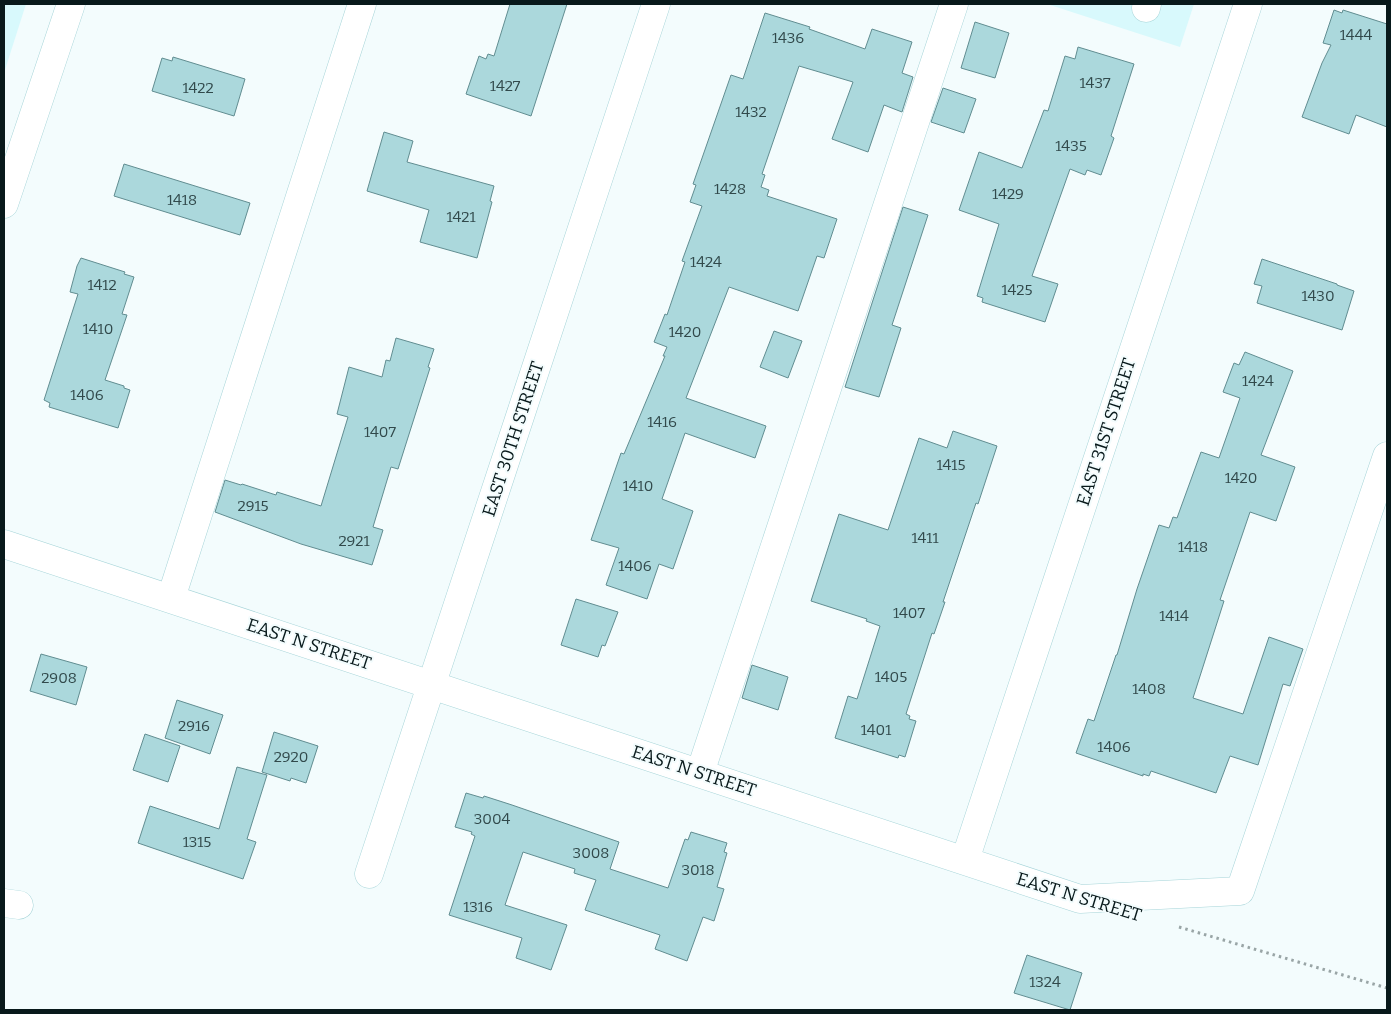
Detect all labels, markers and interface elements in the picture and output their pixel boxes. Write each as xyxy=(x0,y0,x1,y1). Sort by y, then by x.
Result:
house number: 1444 xyxy=(1340,26,1372,44)
house number: 1436 xyxy=(772,29,804,47)
house number: 1437 xyxy=(1080,74,1111,92)
house number: 1427 xyxy=(490,77,521,95)
house number: 1422 xyxy=(182,79,214,97)
house number: 1432 xyxy=(735,103,767,121)
house number: 1435 xyxy=(1055,137,1087,155)
house number: 1428 xyxy=(714,180,746,198)
house number: 1429 xyxy=(992,185,1024,203)
house number: 1418 xyxy=(167,191,197,209)
house number: 1421 xyxy=(446,208,476,226)
house number: 1424 xyxy=(690,253,722,271)
house number: 1412 xyxy=(87,276,117,294)
house number: 1425 xyxy=(1001,281,1033,299)
house number: 1430 xyxy=(1301,287,1335,305)
house number: 1410 xyxy=(83,320,113,338)
house number: 1420 xyxy=(669,323,701,341)
street label: EAST 31ST STREET xyxy=(1072,355,1140,509)
street label: EAST 30TH STREET xyxy=(478,358,549,519)
house number: 1424 xyxy=(1242,372,1274,390)
house number: 1406 xyxy=(70,386,104,404)
house number: 1416 xyxy=(647,413,677,431)
house number: 1407 xyxy=(364,423,396,441)
house number: 1415 xyxy=(937,456,965,474)
house number: 1420 xyxy=(1225,469,1257,487)
house number: 1410 xyxy=(623,477,653,495)
house number: 2915 xyxy=(237,497,269,515)
house number: 1411 xyxy=(911,529,939,547)
house number: 2921 xyxy=(338,532,370,550)
house number: 1418 xyxy=(1178,538,1208,556)
house number: 1406 xyxy=(618,557,652,575)
house number: 1407 xyxy=(893,604,925,622)
house number: 1414 xyxy=(1159,607,1189,625)
street label: EAST N STREET xyxy=(244,613,375,675)
house number: 1405 xyxy=(875,668,907,686)
house number: 2908 xyxy=(41,669,77,687)
house number: 1408 xyxy=(1132,680,1166,698)
house number: 2916 xyxy=(178,717,210,735)
house number: 1401 xyxy=(861,721,891,739)
house number: 1406 xyxy=(1097,738,1131,756)
street label: EAST N STREET xyxy=(629,740,760,802)
house number: 2920 xyxy=(274,748,308,766)
house number: 3004 xyxy=(474,810,511,828)
house number: 1315 xyxy=(183,833,211,851)
house number: 3008 xyxy=(573,844,609,862)
house number: 3018 xyxy=(681,861,715,879)
street label: EAST N STREET xyxy=(1014,868,1145,927)
house number: 1316 xyxy=(463,898,493,916)
house number: 1324 xyxy=(1029,973,1061,991)

